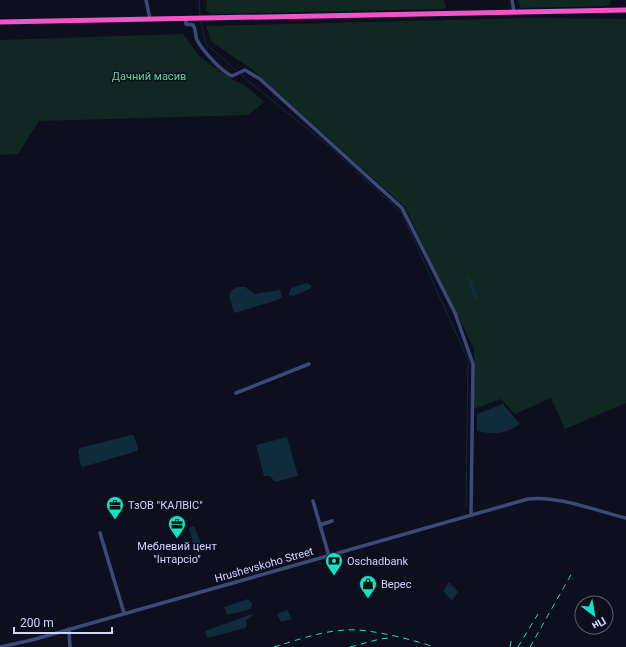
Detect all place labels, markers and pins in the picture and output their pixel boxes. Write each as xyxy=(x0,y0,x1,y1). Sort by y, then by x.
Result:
office icon: ТзОВ "КАЛВІС" xyxy=(105,495,125,520)
place label: ТзОВ "КАЛВІС" xyxy=(128,499,203,512)
office icon: Меблевий цент "Інтарсіо" xyxy=(167,514,187,539)
place label: Меблевий цент "Інтарсіо" xyxy=(137,540,217,566)
bank icon: Oschadbank xyxy=(324,551,344,576)
place label: Oschadbank xyxy=(347,555,408,568)
shop icon: Верес xyxy=(358,574,378,599)
place label: Верес xyxy=(381,578,412,591)

